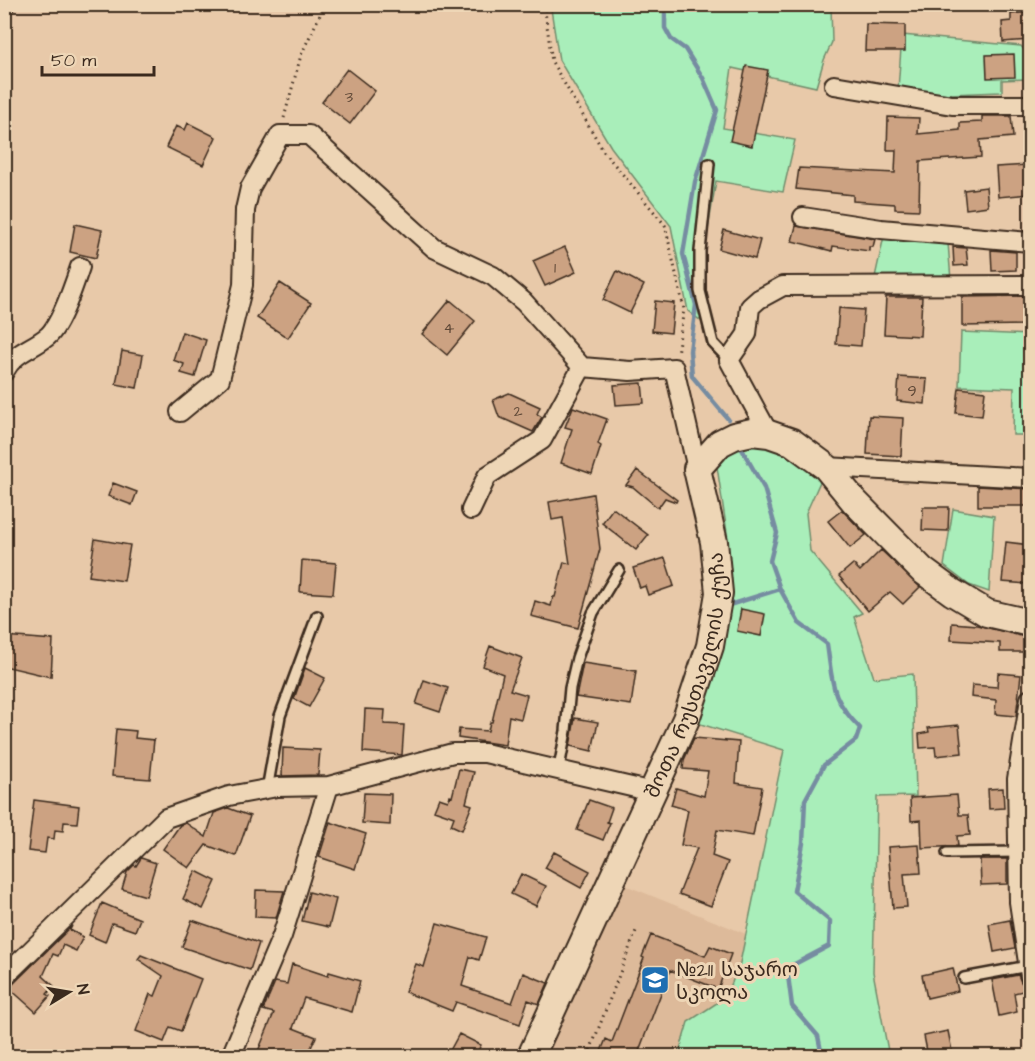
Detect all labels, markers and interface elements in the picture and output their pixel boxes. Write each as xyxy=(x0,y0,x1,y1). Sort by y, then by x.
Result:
scale bar xyxy=(42,39,154,77)
text: 50 m xyxy=(51,48,96,73)
house number: 3 xyxy=(345,86,353,108)
house number: 1 xyxy=(554,257,556,279)
house number: 4 xyxy=(444,317,455,339)
house number: 9 xyxy=(907,380,917,402)
house number: 2 xyxy=(513,400,523,422)
street label: შოთა რუსთაველის ქუჩა xyxy=(639,551,735,803)
place label: №211 საჯარო სკოლა xyxy=(676,956,798,1007)
north arrow xyxy=(39,962,99,1022)
school or university icon: №211 საჯარო სკოლა xyxy=(639,964,671,996)
text: N xyxy=(71,982,94,996)

